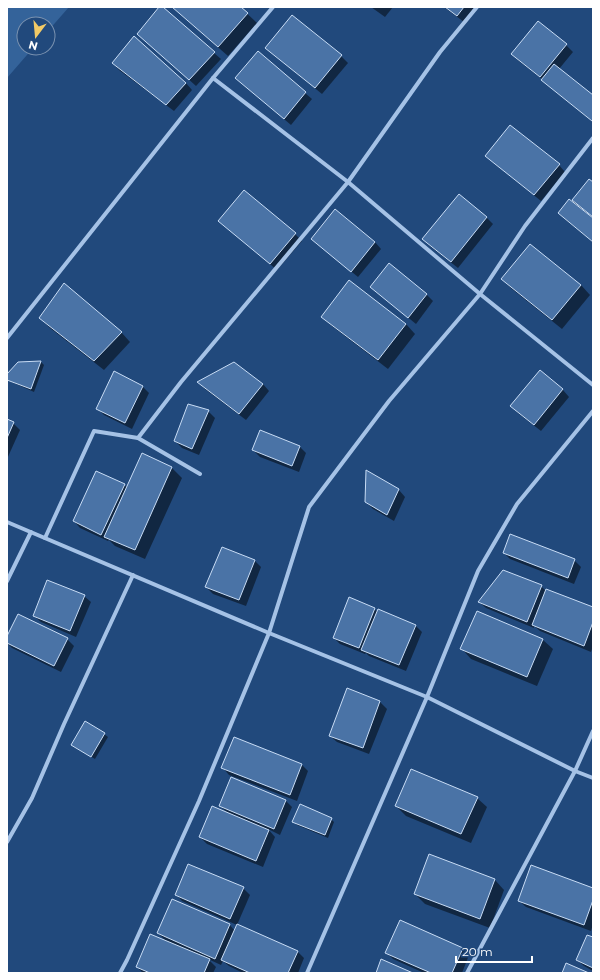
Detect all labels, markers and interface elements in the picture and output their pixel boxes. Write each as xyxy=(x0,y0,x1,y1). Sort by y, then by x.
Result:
north arrow xyxy=(16,16,56,56)
text: N xyxy=(27,38,39,54)
scale bar xyxy=(456,938,532,964)
text: 20 m xyxy=(462,944,493,959)

